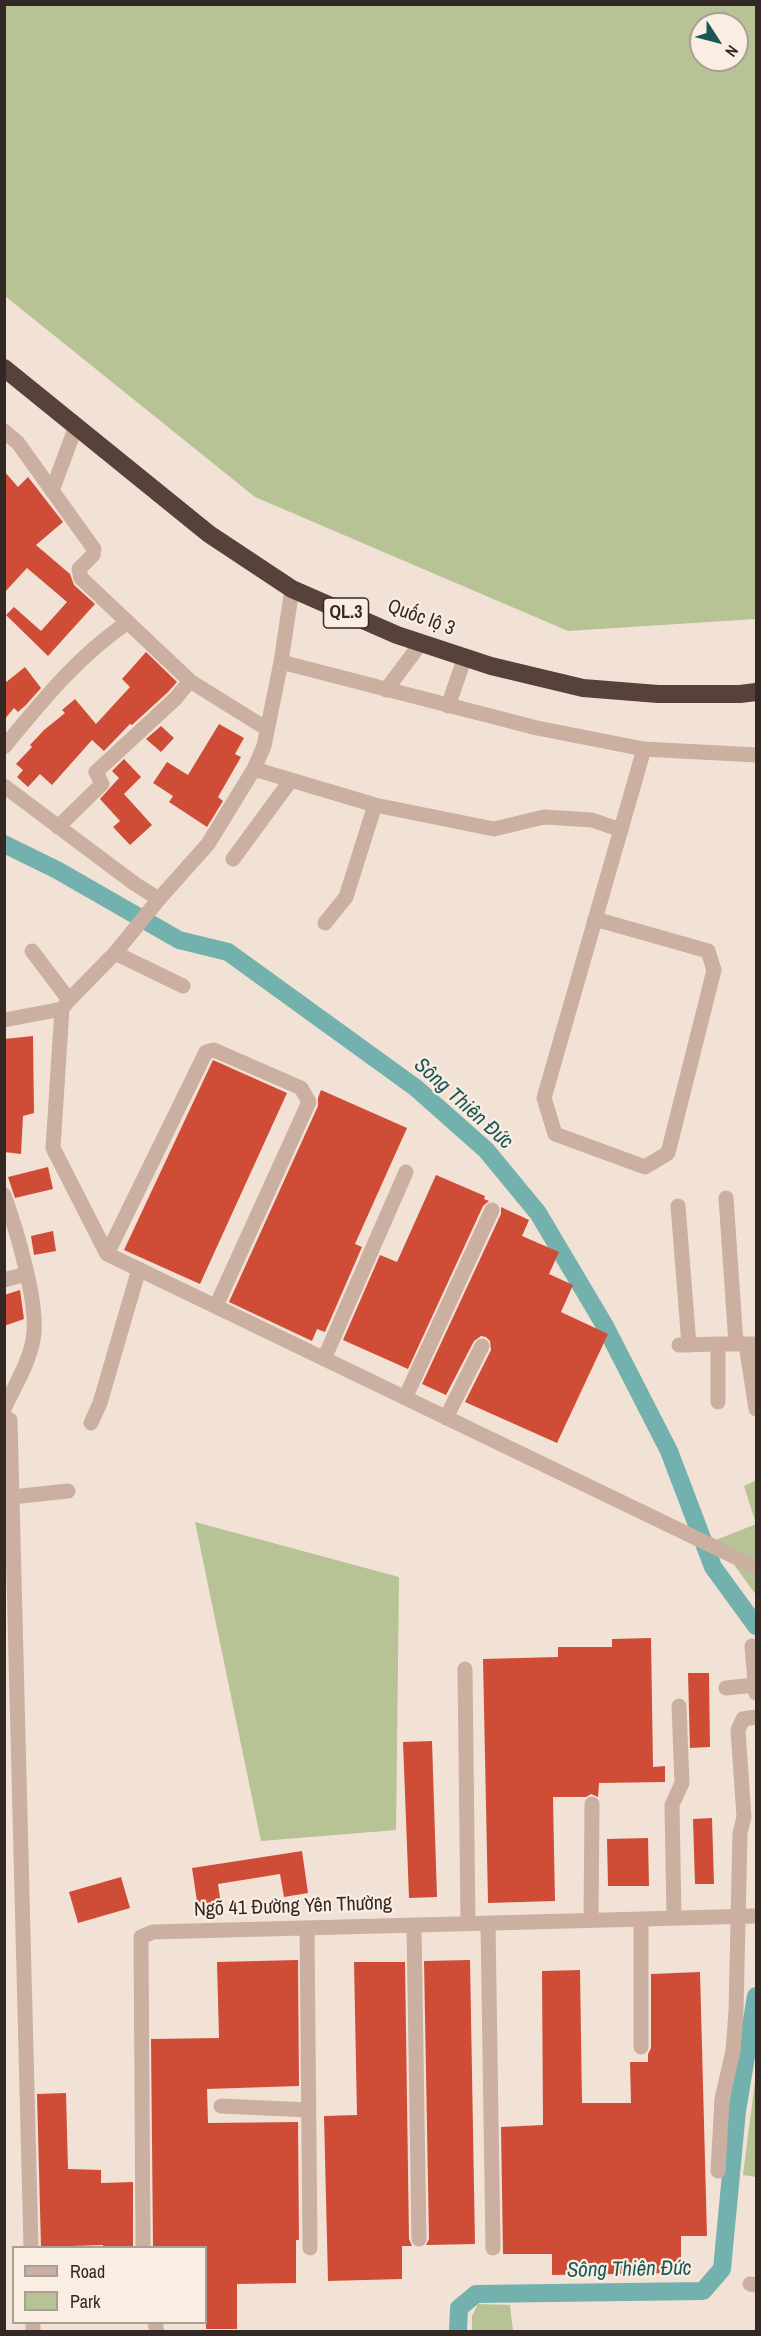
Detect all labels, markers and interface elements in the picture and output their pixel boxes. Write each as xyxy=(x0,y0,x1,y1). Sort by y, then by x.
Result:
north arrow xyxy=(689,12,749,72)
text: N xyxy=(720,41,744,62)
street label: Quốc lộ 3 xyxy=(384,595,458,641)
road number: QL.3 xyxy=(324,598,368,628)
water label: Sông Thiên Đức xyxy=(408,1053,518,1155)
street label: Ngõ 41 Đường Yên Thường xyxy=(194,1892,392,1922)
legend xyxy=(12,2246,207,2324)
water label: Sông Thiên Đức xyxy=(567,2256,691,2284)
text: Road xyxy=(70,2259,105,2284)
text: Park xyxy=(70,2289,100,2314)

